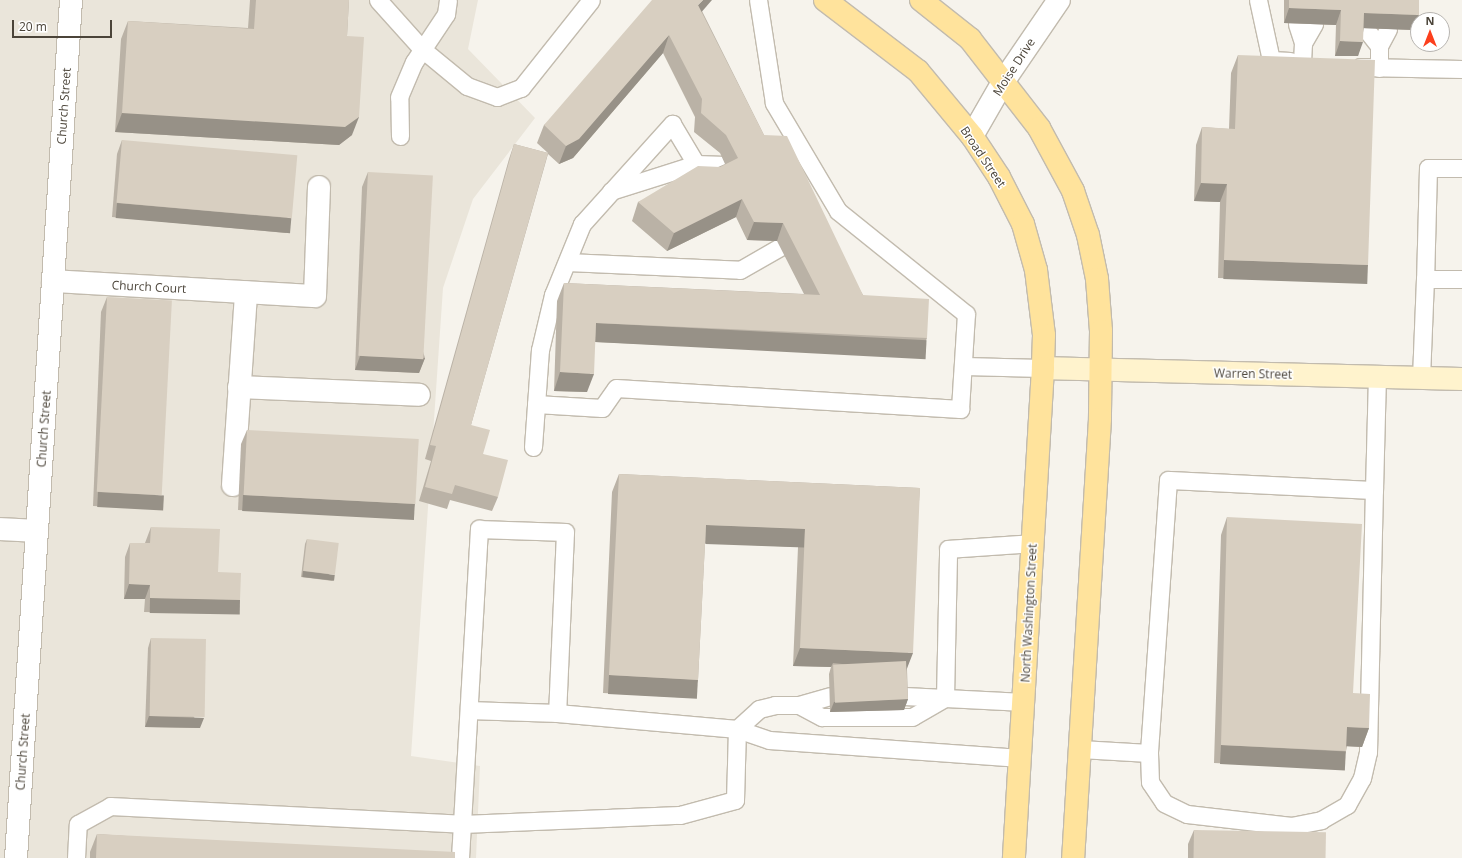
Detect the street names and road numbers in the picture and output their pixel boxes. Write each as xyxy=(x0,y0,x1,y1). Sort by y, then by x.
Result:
street label: Moise Drive xyxy=(990,35,1038,99)
street label: Church Street xyxy=(54,67,74,145)
street label: Broad Street xyxy=(957,124,1009,190)
street label: Church Court xyxy=(111,278,187,296)
street label: Warren Street xyxy=(1214,366,1292,382)
street label: Church Street xyxy=(34,390,54,468)
street label: North Washington Street xyxy=(1018,543,1040,683)
street label: Church Street xyxy=(13,713,33,791)

